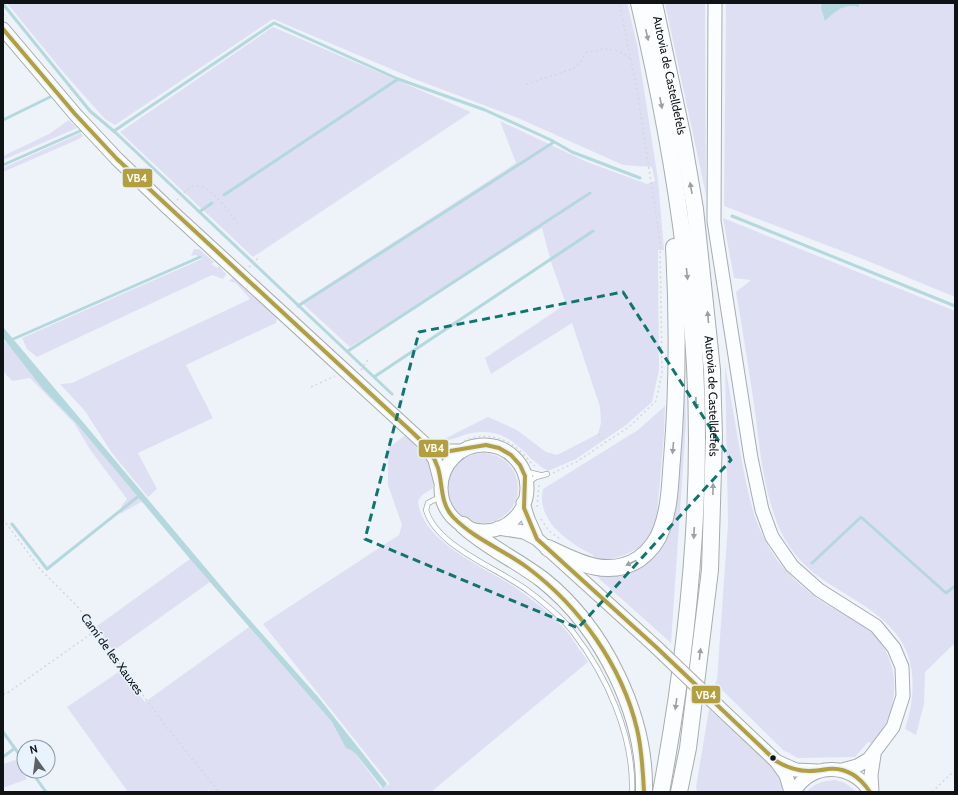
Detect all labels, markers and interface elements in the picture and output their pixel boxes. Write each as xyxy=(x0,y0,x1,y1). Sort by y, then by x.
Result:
street label: Autovia de Castelldefels xyxy=(650,14,690,136)
one-way arrow xyxy=(644,29,650,41)
one-way arrow xyxy=(658,97,664,109)
line badge: VB4 xyxy=(122,168,153,188)
text: VB4 xyxy=(127,171,147,185)
one-way arrow xyxy=(688,182,694,194)
one-way arrow xyxy=(684,268,691,280)
one-way arrow xyxy=(704,311,711,323)
street label: Autovia de Castelldefels xyxy=(701,335,722,457)
one-way arrow xyxy=(693,397,699,410)
line badge: VB4 xyxy=(418,439,449,458)
text: VB4 xyxy=(424,441,444,455)
one-way arrow xyxy=(670,441,676,454)
one-way arrow xyxy=(710,482,716,495)
one-way arrow xyxy=(690,527,697,539)
one-way arrow xyxy=(625,560,636,566)
street label: Camí de les Xauxes xyxy=(78,610,147,697)
one-way arrow xyxy=(696,648,703,660)
line badge: VB4 xyxy=(691,685,721,704)
text: VB4 xyxy=(696,688,716,702)
one-way arrow xyxy=(673,698,679,710)
north arrow xyxy=(16,739,56,779)
text: N xyxy=(28,742,39,757)
unlabelled marker xyxy=(768,753,778,763)

